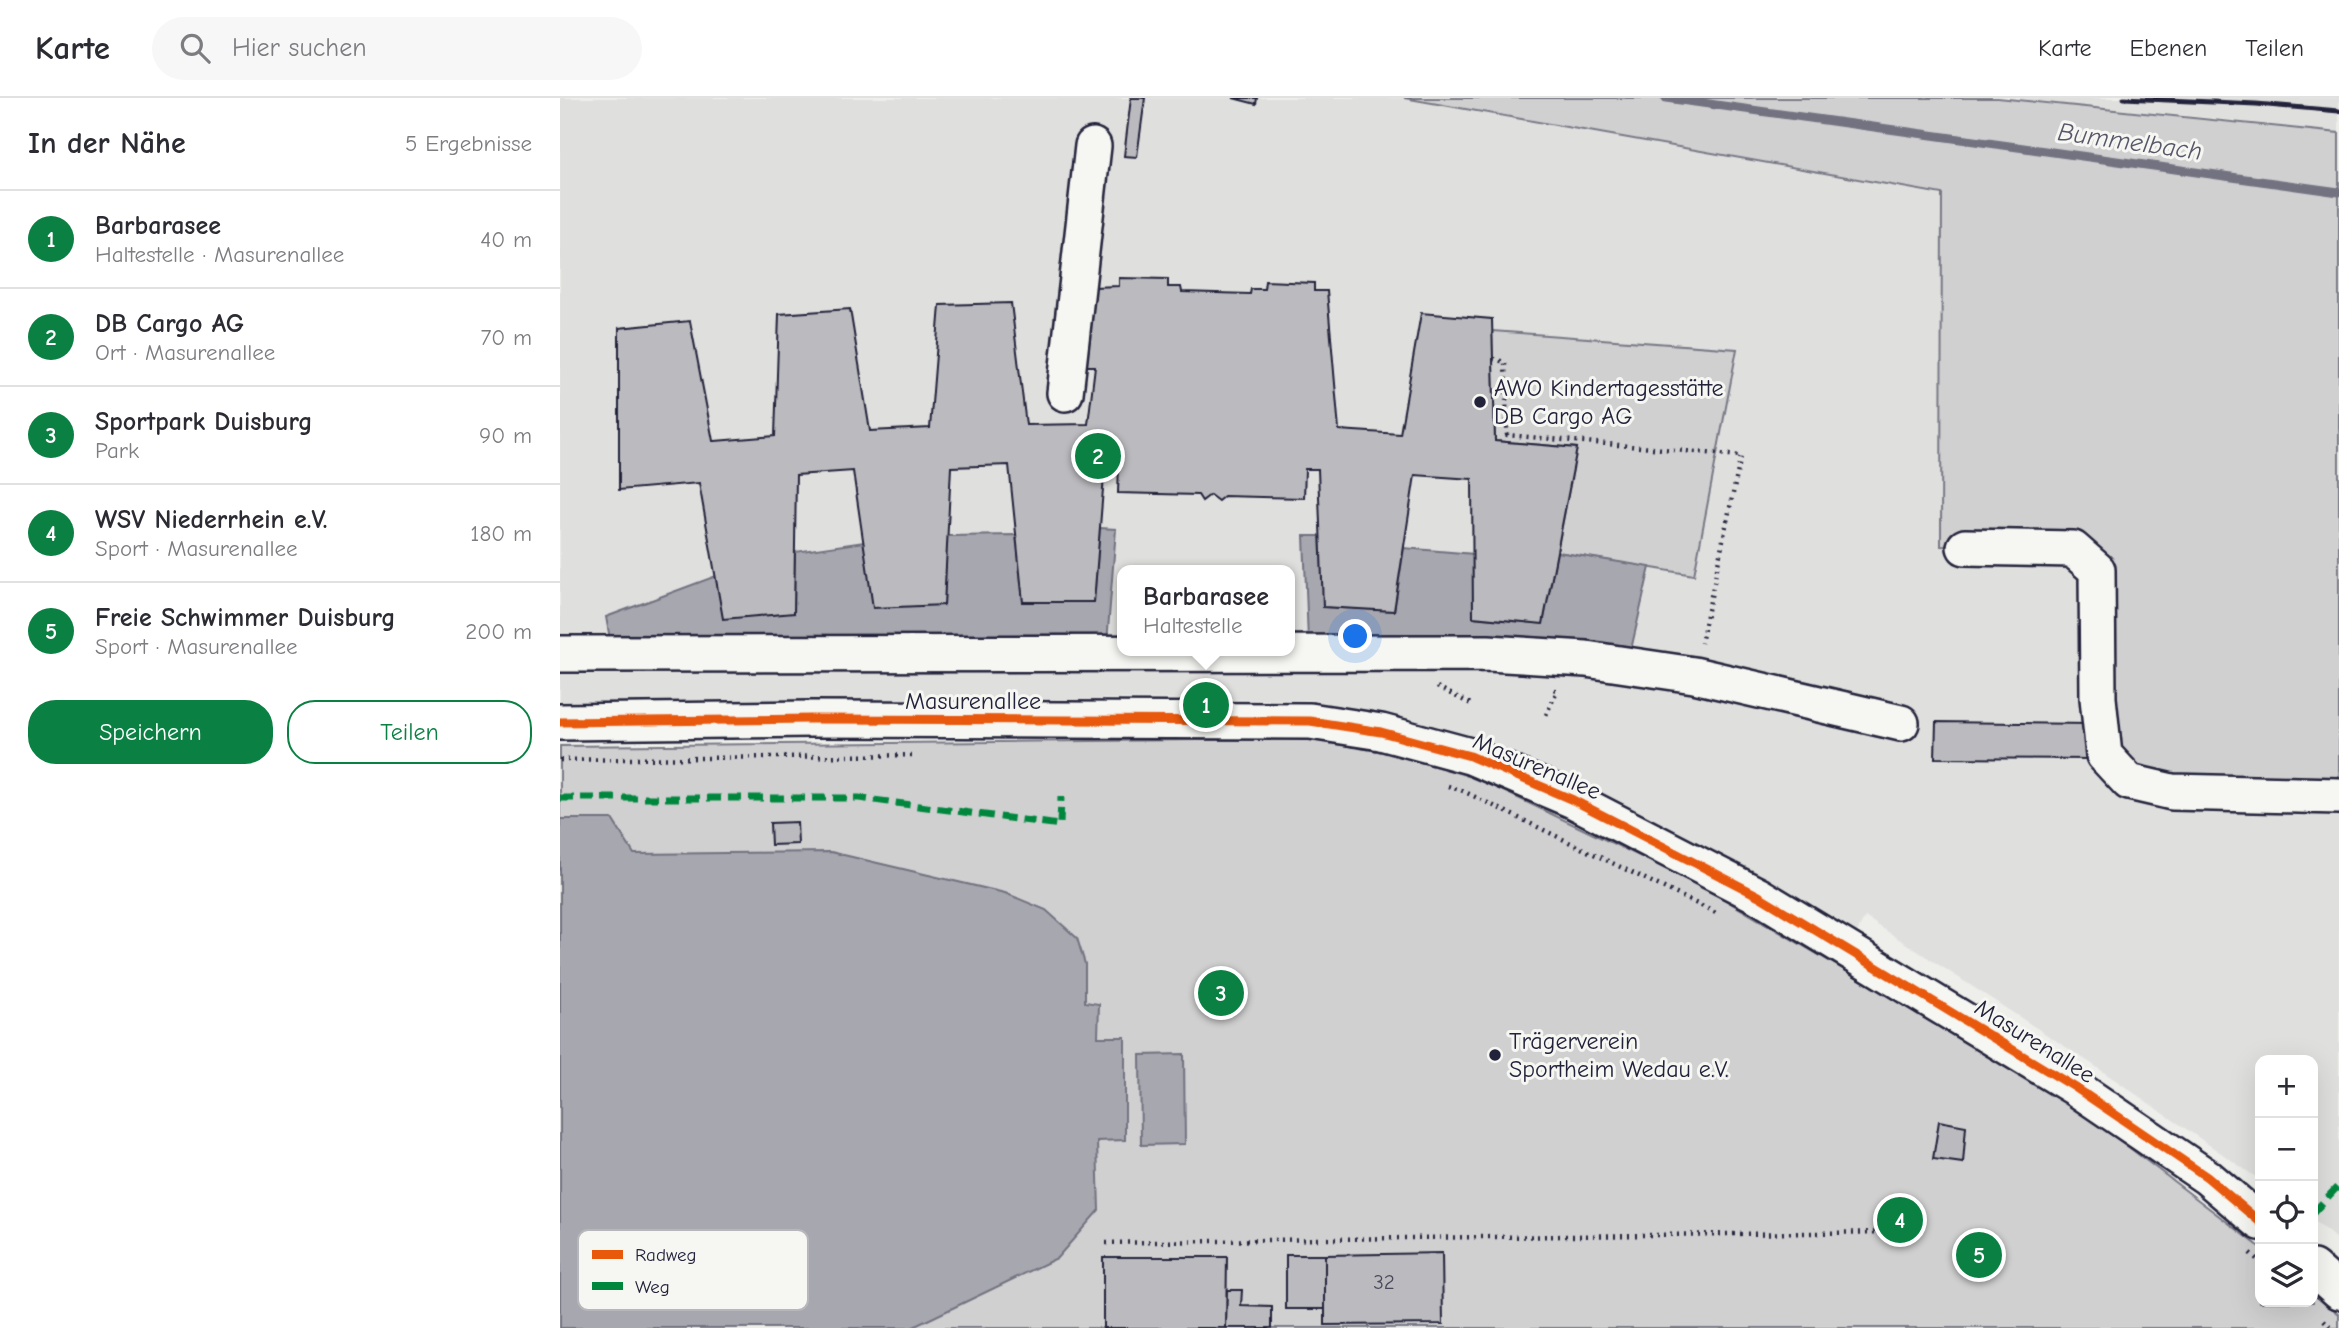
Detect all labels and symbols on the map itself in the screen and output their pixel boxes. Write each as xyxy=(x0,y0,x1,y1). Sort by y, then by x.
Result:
water label: Bummelbach xyxy=(2056,117,2204,167)
place label: AWO Kindertagesstätte DB Cargo AG xyxy=(1494,374,1723,430)
marker: AWO Kindertagesstätte DB Cargo AG xyxy=(1472,394,1488,410)
pin: 2 xyxy=(1075,430,1121,482)
your location xyxy=(1338,619,1372,653)
pin: 1 xyxy=(1183,679,1229,731)
street label: Masurenallee xyxy=(905,687,1041,715)
street label: Masurenallee xyxy=(1469,727,1605,805)
pin: 3 xyxy=(1198,967,1244,1019)
street label: Masurenallee xyxy=(1970,993,2100,1089)
place label: Trägerverein Sportheim Wedau e.V. xyxy=(1509,1027,1729,1083)
marker: Trägerverein Sportheim Wedau e.V. xyxy=(1487,1047,1503,1063)
pin: 4 xyxy=(1877,1194,1923,1246)
pin: 5 xyxy=(1956,1229,2002,1281)
legend xyxy=(578,1230,808,1310)
text: Radweg xyxy=(635,1244,697,1266)
house number: 32 xyxy=(1373,1270,1395,1294)
text: Weg xyxy=(635,1276,670,1298)

